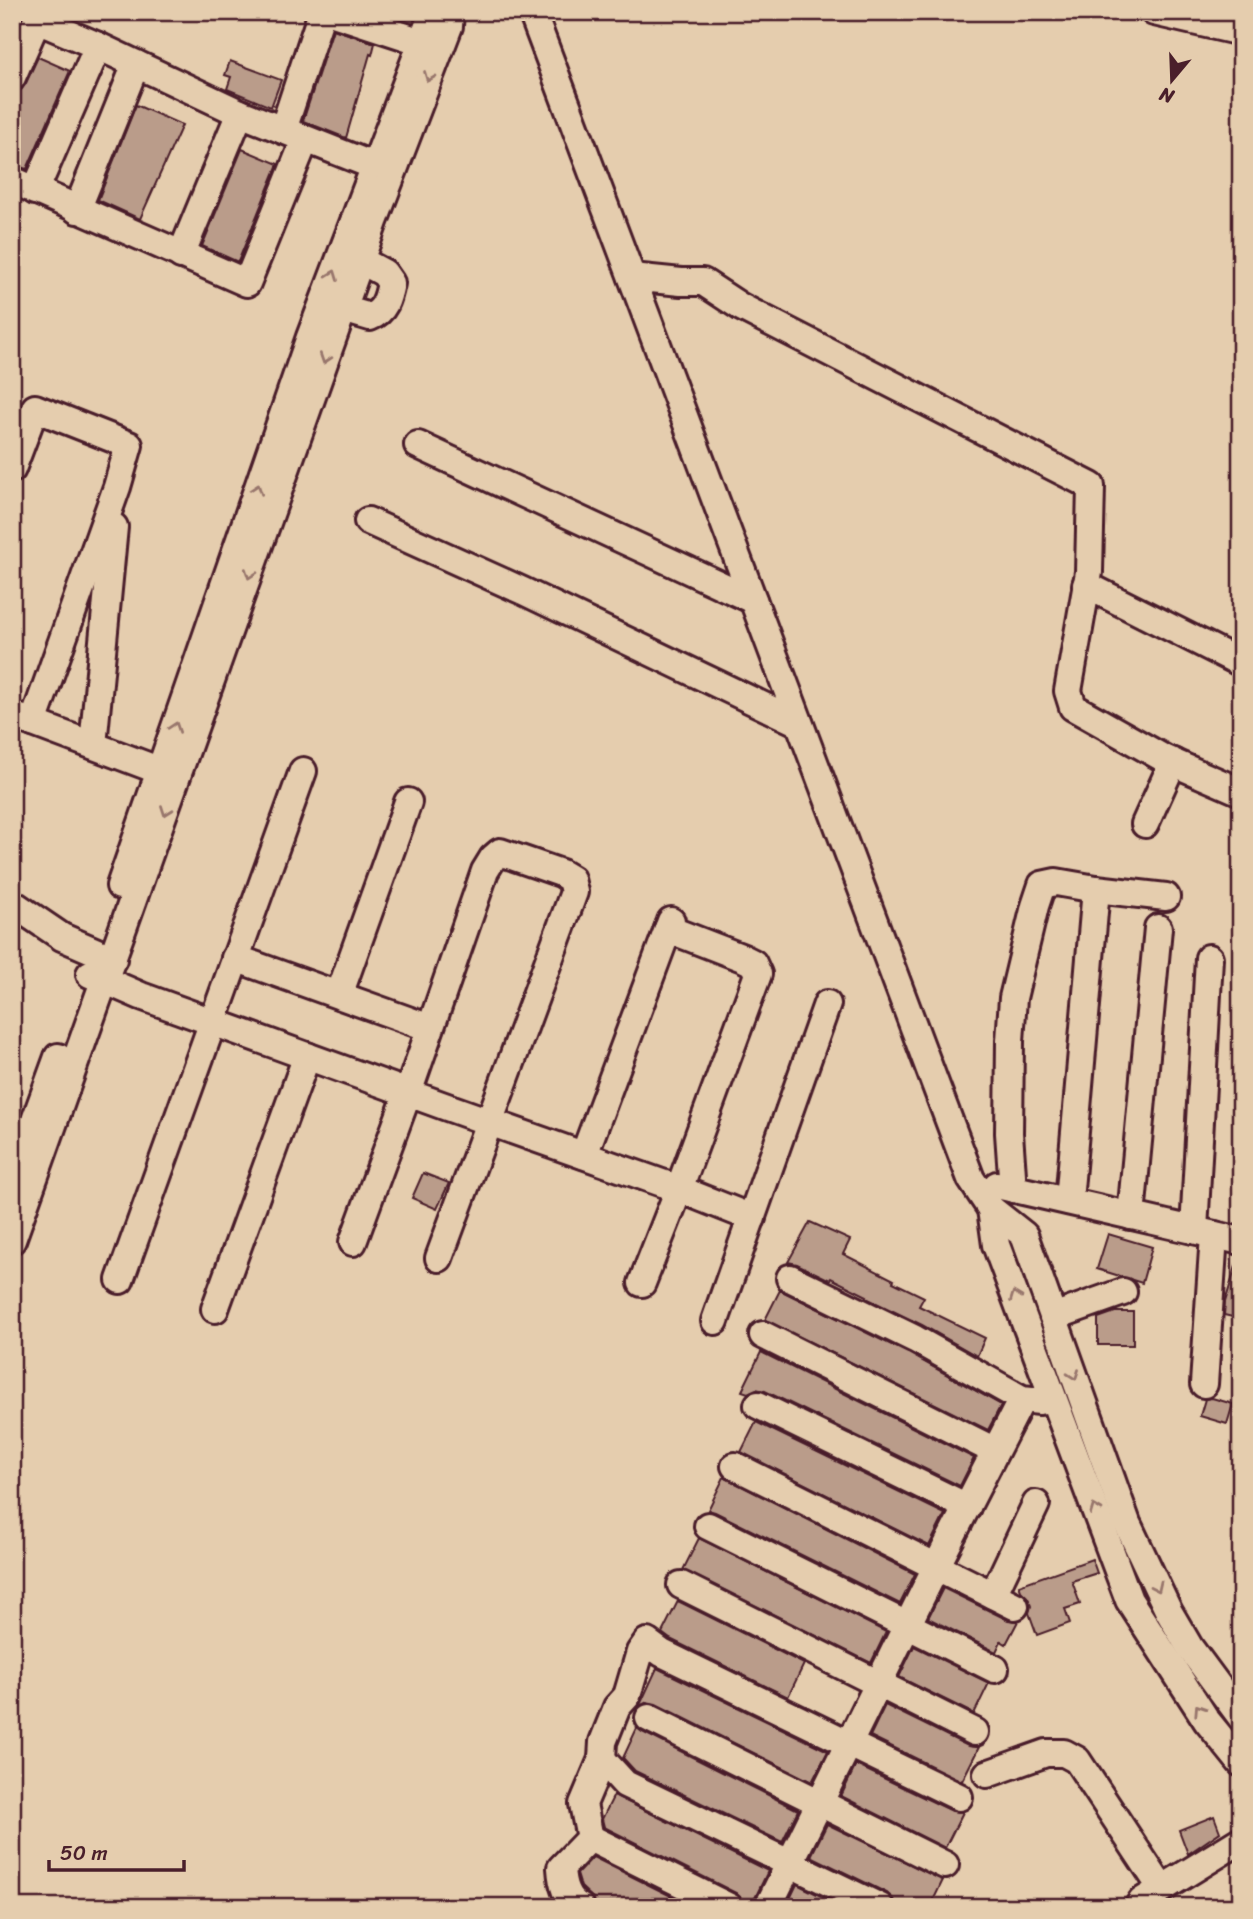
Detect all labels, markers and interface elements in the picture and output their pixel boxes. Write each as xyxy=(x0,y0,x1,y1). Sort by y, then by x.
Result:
north arrow xyxy=(1138,46,1208,116)
one-way arrow xyxy=(424,70,438,82)
text: N xyxy=(1154,78,1179,114)
one-way arrow xyxy=(325,269,339,281)
one-way arrow xyxy=(319,352,333,365)
one-way arrow xyxy=(249,484,263,496)
one-way arrow xyxy=(244,567,258,579)
one-way arrow xyxy=(167,722,181,734)
one-way arrow xyxy=(160,805,174,817)
one-way arrow xyxy=(1009,1290,1023,1302)
one-way arrow xyxy=(1066,1368,1080,1380)
one-way arrow xyxy=(1089,1503,1103,1515)
one-way arrow xyxy=(1149,1580,1163,1592)
one-way arrow xyxy=(1195,1704,1208,1717)
scale bar xyxy=(49,1828,184,1872)
text: 50 m xyxy=(60,1834,108,1872)

